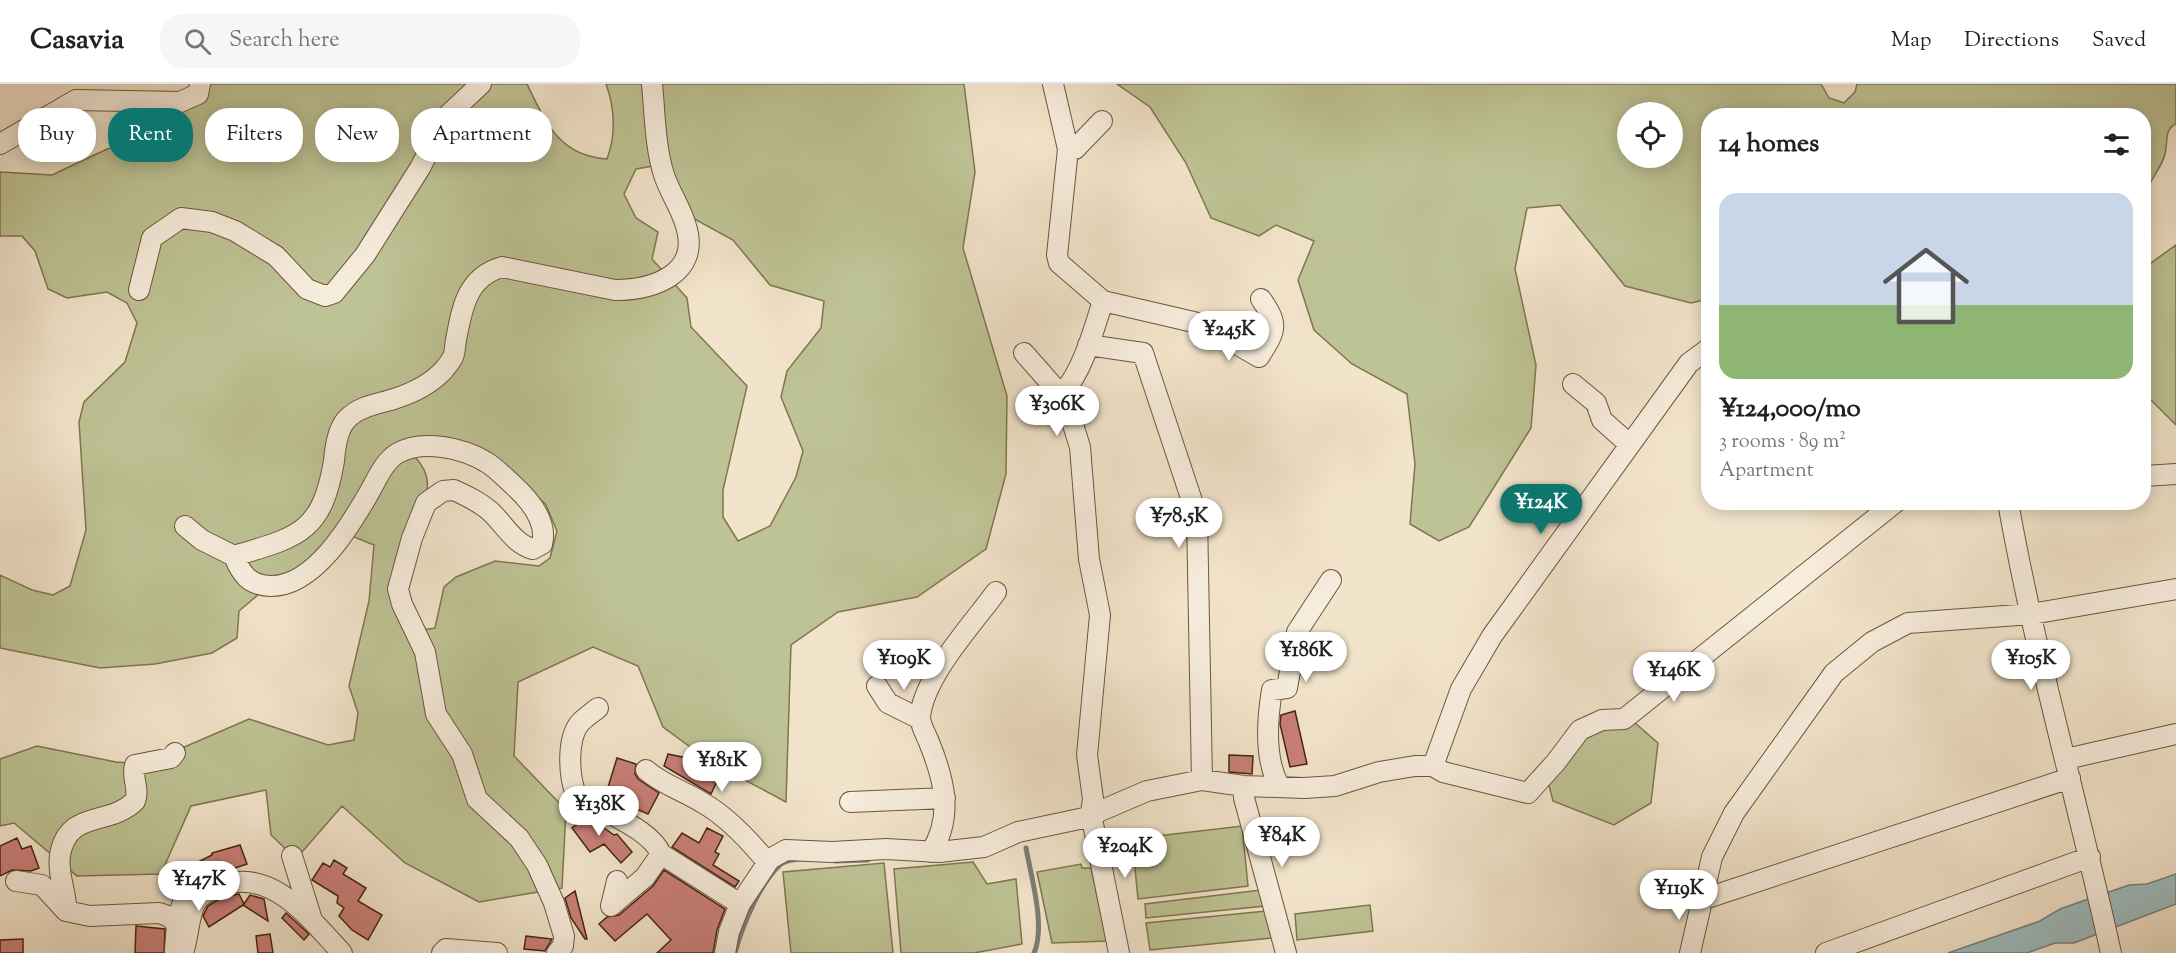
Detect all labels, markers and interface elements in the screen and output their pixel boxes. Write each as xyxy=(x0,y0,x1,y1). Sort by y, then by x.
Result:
search box xyxy=(160,14,580,68)
text: Casavia xyxy=(30,21,124,61)
icon: search xyxy=(181,25,214,58)
text: Search here xyxy=(229,25,339,57)
text: Map xyxy=(1891,26,1931,56)
text: Directions xyxy=(1964,26,2059,56)
text: Saved xyxy=(2092,26,2146,56)
map controls xyxy=(1617,102,1683,168)
button: locate xyxy=(1617,102,1683,168)
chip: Buy xyxy=(18,108,96,162)
chip: Rent xyxy=(108,108,193,162)
chip: Filters xyxy=(205,108,303,162)
chip: New xyxy=(315,108,399,162)
chip: Apartment xyxy=(411,108,552,162)
text: 14 homes xyxy=(1719,126,1819,163)
icon: filters xyxy=(2100,128,2133,161)
icon: home xyxy=(1872,232,1980,340)
pin: ¥245K xyxy=(1187,311,1271,362)
text: ¥245K xyxy=(1202,316,1256,345)
pin: ¥306K xyxy=(1015,386,1099,437)
text: ¥306K xyxy=(1029,391,1085,420)
text: ¥124,000/mo xyxy=(1719,391,1861,428)
text: 3 rooms · 89 m² xyxy=(1719,428,1846,457)
text: Apartment xyxy=(1719,457,1814,486)
pin: ¥124K xyxy=(1499,484,1583,535)
text: ¥124K xyxy=(1514,489,1568,518)
pin: ¥78.5K xyxy=(1130,498,1228,549)
text: ¥78.5K xyxy=(1149,503,1209,532)
pin: ¥186K xyxy=(1264,632,1348,683)
text: ¥186K xyxy=(1279,637,1333,666)
pin: ¥109K xyxy=(862,640,946,691)
pin: ¥105K xyxy=(1989,640,2073,691)
text: ¥109K xyxy=(877,645,931,674)
text: ¥105K xyxy=(2005,645,2057,674)
pin: ¥146K xyxy=(1632,652,1716,703)
text: ¥146K xyxy=(1647,657,1701,686)
pin: ¥181K xyxy=(680,742,764,793)
text: ¥181K xyxy=(697,747,747,776)
pin: ¥138K xyxy=(557,786,641,837)
text: ¥138K xyxy=(573,791,625,820)
pin: ¥84K xyxy=(1246,817,1318,868)
text: ¥84K xyxy=(1258,822,1306,851)
pin: ¥204K xyxy=(1083,828,1167,879)
text: ¥204K xyxy=(1097,833,1153,862)
pin: ¥147K xyxy=(157,861,241,912)
text: ¥147K xyxy=(172,866,226,895)
pin: ¥119K xyxy=(1637,870,1721,921)
text: ¥119K xyxy=(1654,875,1704,904)

